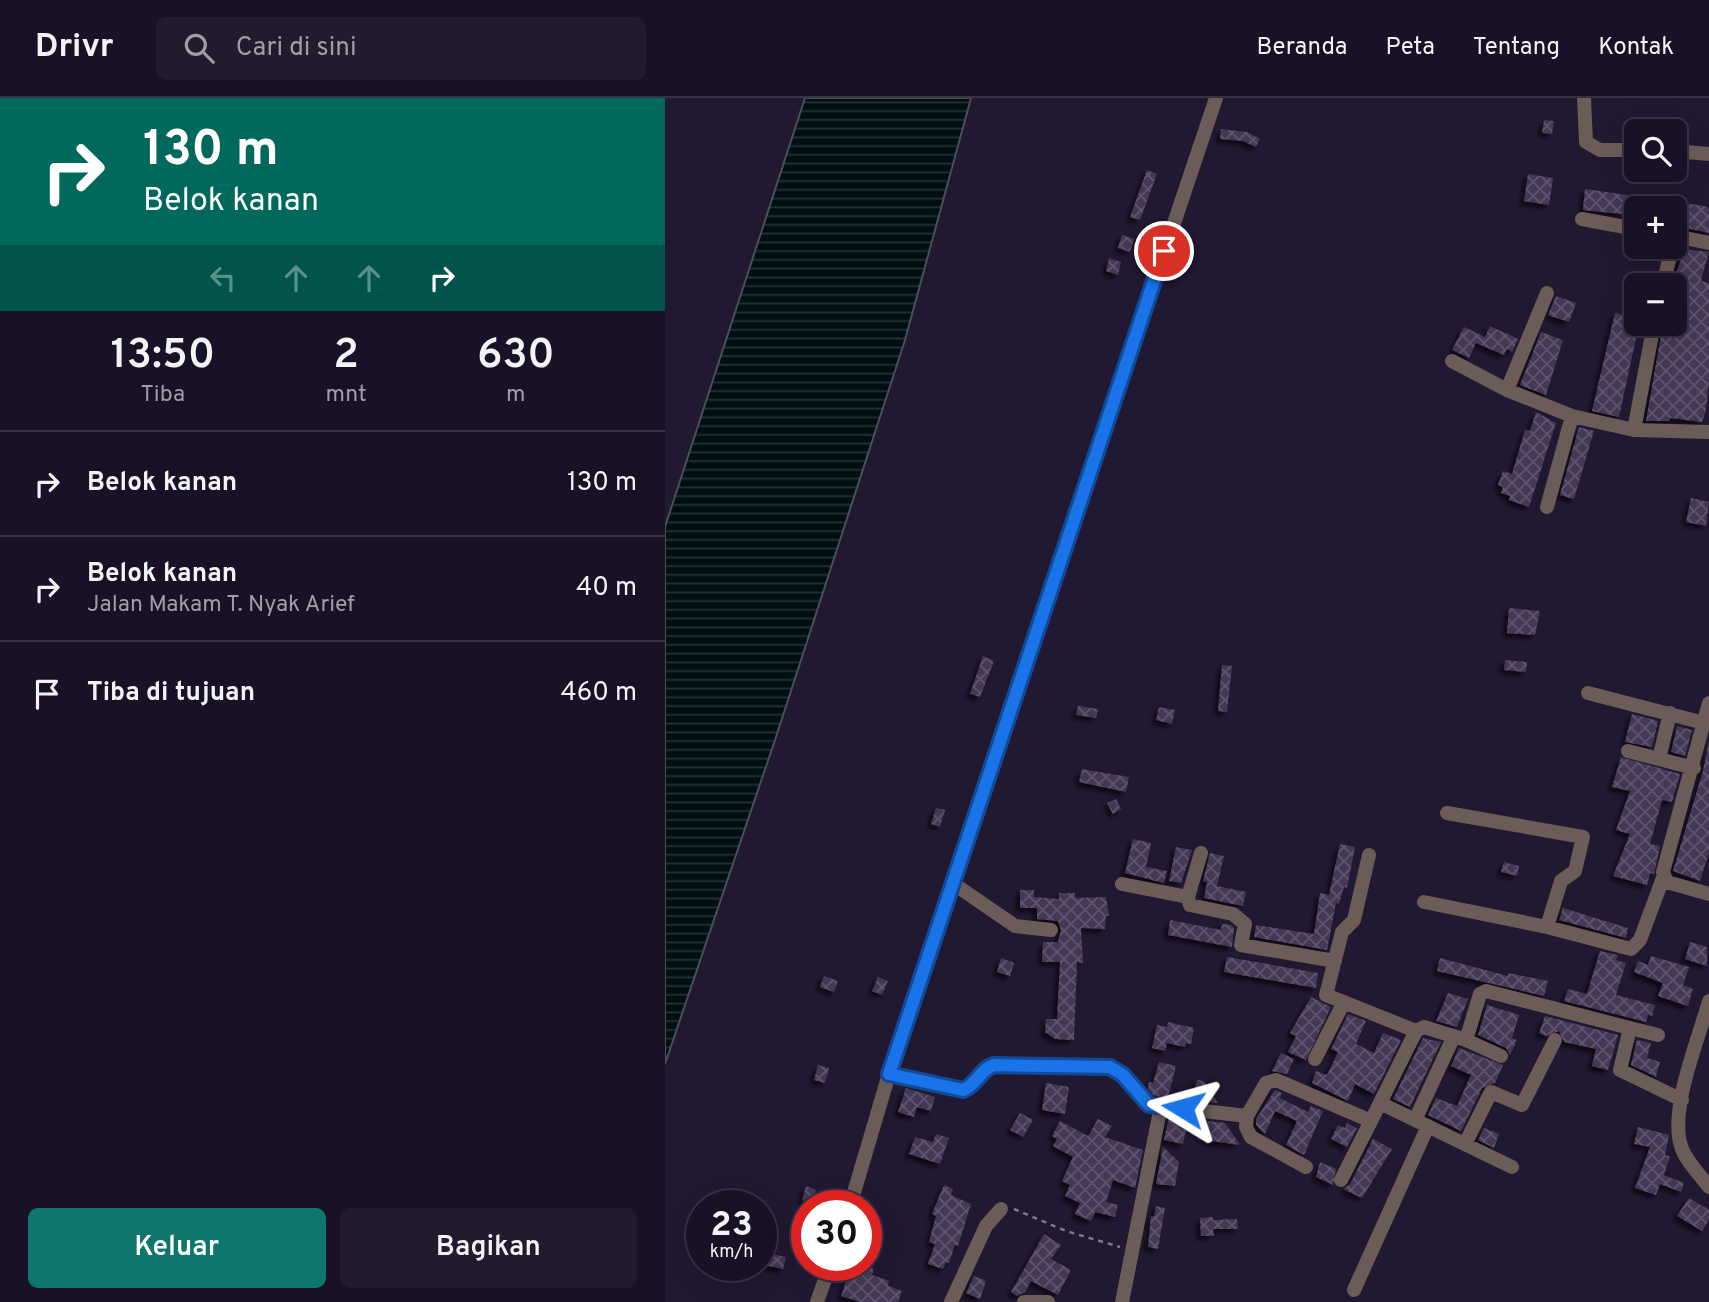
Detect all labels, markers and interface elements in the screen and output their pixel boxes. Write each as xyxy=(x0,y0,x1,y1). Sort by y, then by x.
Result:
search box xyxy=(156,17,646,80)
text: Drivr xyxy=(35,27,114,69)
icon: search xyxy=(180,29,218,67)
text: Cari di sini xyxy=(236,32,357,65)
text: Beranda xyxy=(1257,33,1348,63)
text: Peta xyxy=(1386,33,1435,63)
text: Tentang xyxy=(1473,33,1560,63)
text: Kontak xyxy=(1598,33,1674,63)
map controls xyxy=(1624,119,1687,336)
button: search xyxy=(1624,119,1687,182)
text: 130 m xyxy=(143,121,279,183)
icon: right xyxy=(28,126,119,217)
text: Belok kanan xyxy=(143,182,319,222)
button: + xyxy=(1624,196,1687,259)
pin xyxy=(1134,221,1194,281)
icon: arrive xyxy=(1145,232,1183,270)
icon: left xyxy=(204,259,242,297)
icon: ahead xyxy=(277,259,315,297)
icon: ahead xyxy=(350,259,388,297)
icon: right xyxy=(423,259,461,297)
button: − xyxy=(1624,273,1687,336)
text: 13:50 xyxy=(110,330,215,383)
text: 2 xyxy=(333,330,359,383)
text: 630 xyxy=(477,330,555,383)
text: Tiba xyxy=(140,381,185,410)
text: mnt xyxy=(326,381,367,410)
text: m xyxy=(506,381,526,410)
icon: right xyxy=(28,465,66,503)
text: Belok kanan xyxy=(87,467,237,500)
text: 130 m xyxy=(567,467,637,500)
text: Belok kanan xyxy=(87,558,237,591)
icon: right xyxy=(28,570,66,608)
text: 40 m xyxy=(576,572,637,605)
text: Jalan Makam T. Nyak Arief xyxy=(87,591,355,620)
icon: arrive xyxy=(28,675,66,713)
text: Tiba di tujuan xyxy=(87,677,255,710)
text: 460 m xyxy=(561,677,637,710)
position arrow xyxy=(1146,1071,1220,1145)
speed limit sign: 30 xyxy=(791,1190,882,1281)
text: 23 xyxy=(710,1204,753,1248)
button: Keluar xyxy=(28,1208,326,1288)
button: Bagikan xyxy=(340,1208,637,1288)
text: km/h xyxy=(710,1241,753,1264)

